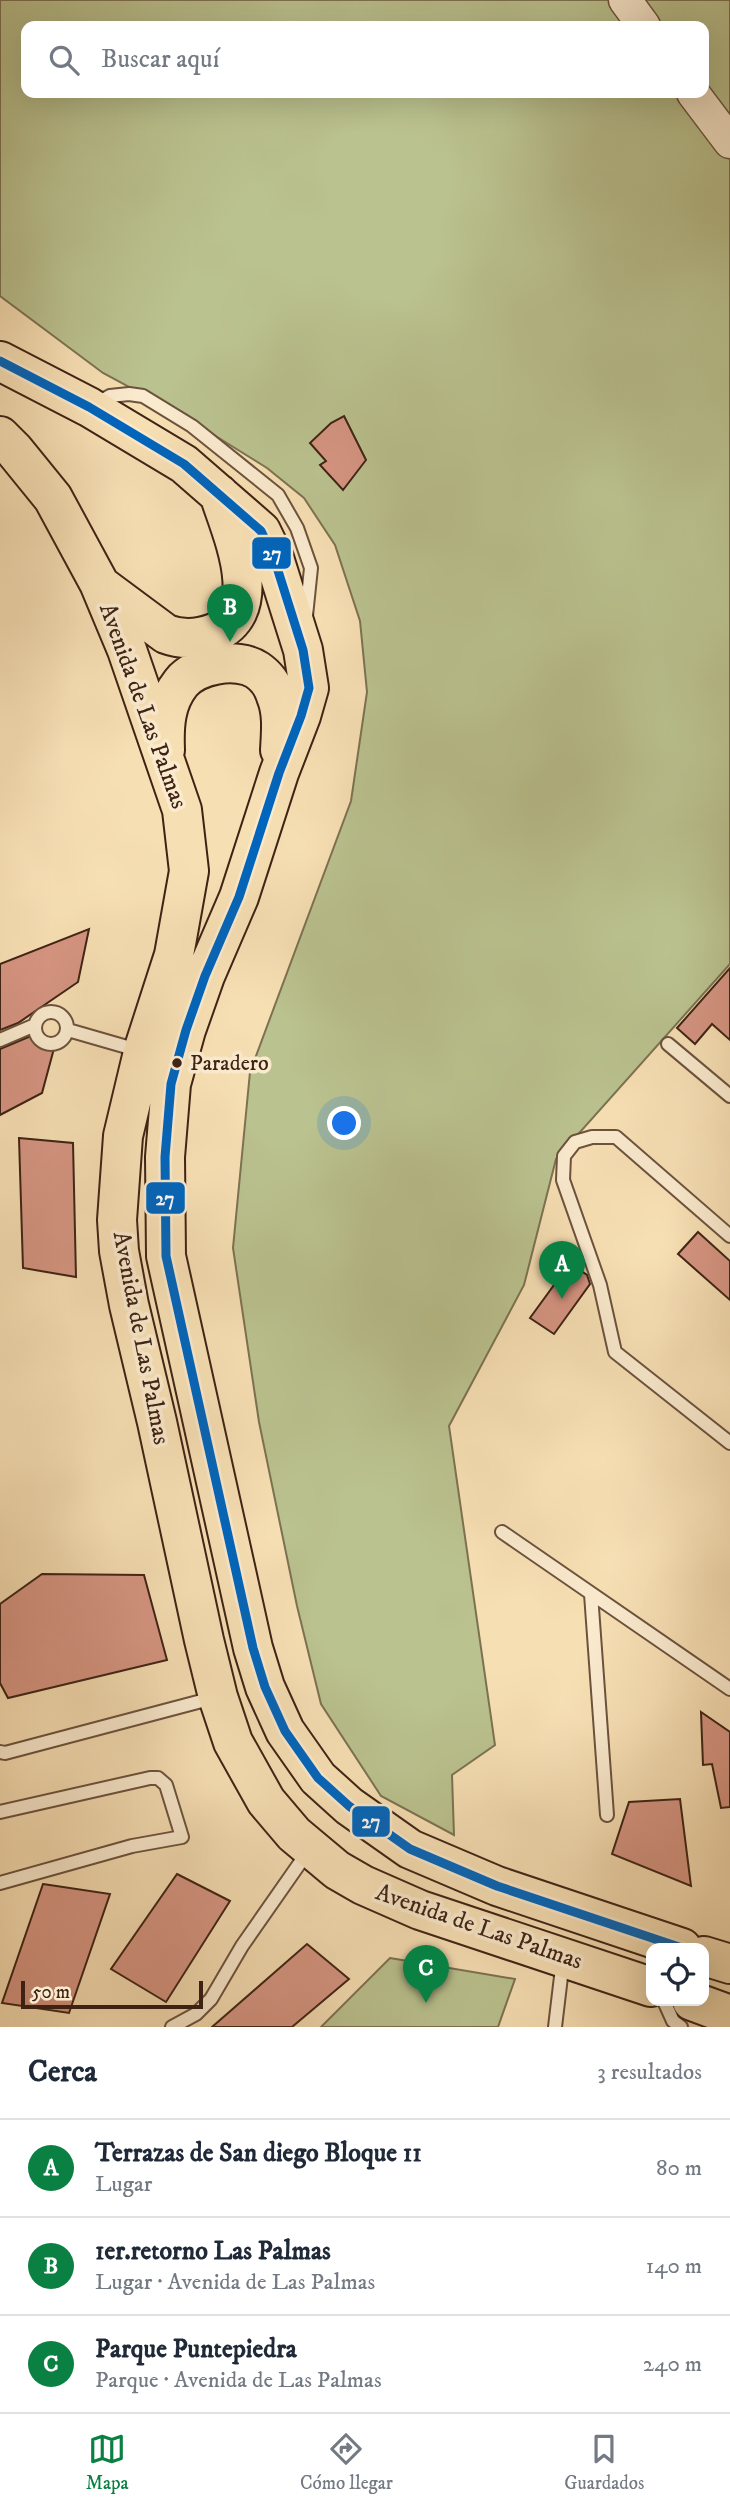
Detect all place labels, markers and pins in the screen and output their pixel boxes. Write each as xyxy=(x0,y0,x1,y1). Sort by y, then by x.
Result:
pin: B xyxy=(207,584,253,642)
place label: Paradero xyxy=(190,1050,269,1077)
marker: Paradero xyxy=(170,1056,184,1070)
pin: A xyxy=(539,1241,585,1299)
pin: C xyxy=(403,1945,449,2003)

